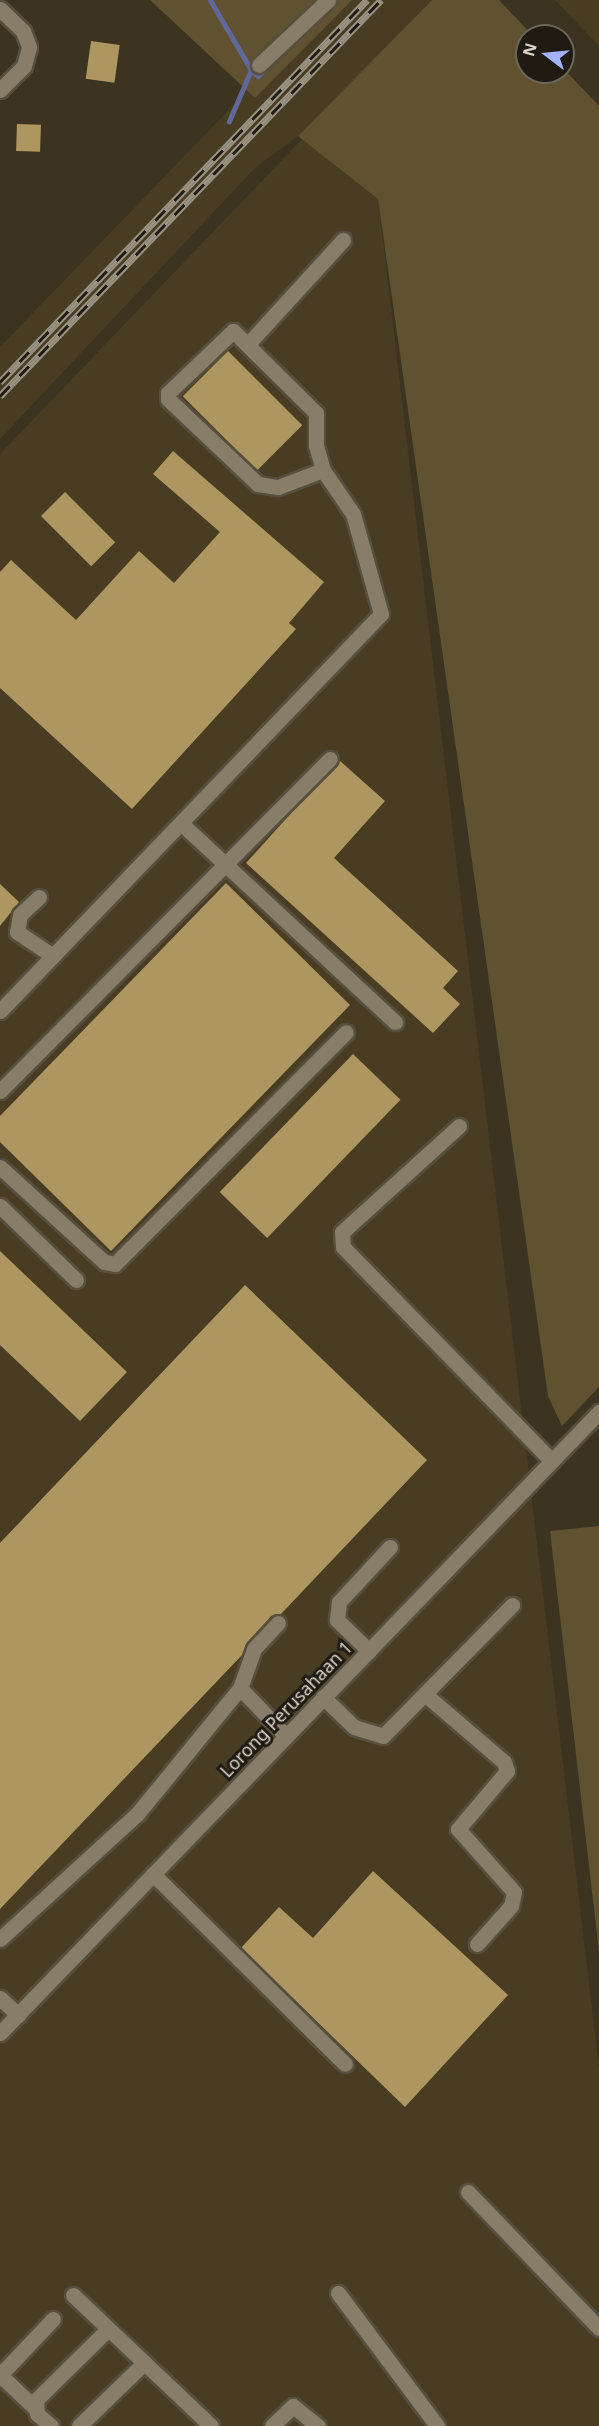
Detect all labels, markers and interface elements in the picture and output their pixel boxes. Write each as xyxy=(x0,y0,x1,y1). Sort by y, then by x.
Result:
north arrow xyxy=(515,24,575,84)
text: N xyxy=(517,40,542,59)
street label: Lorong Perusahaan 1 xyxy=(215,1636,357,1782)

